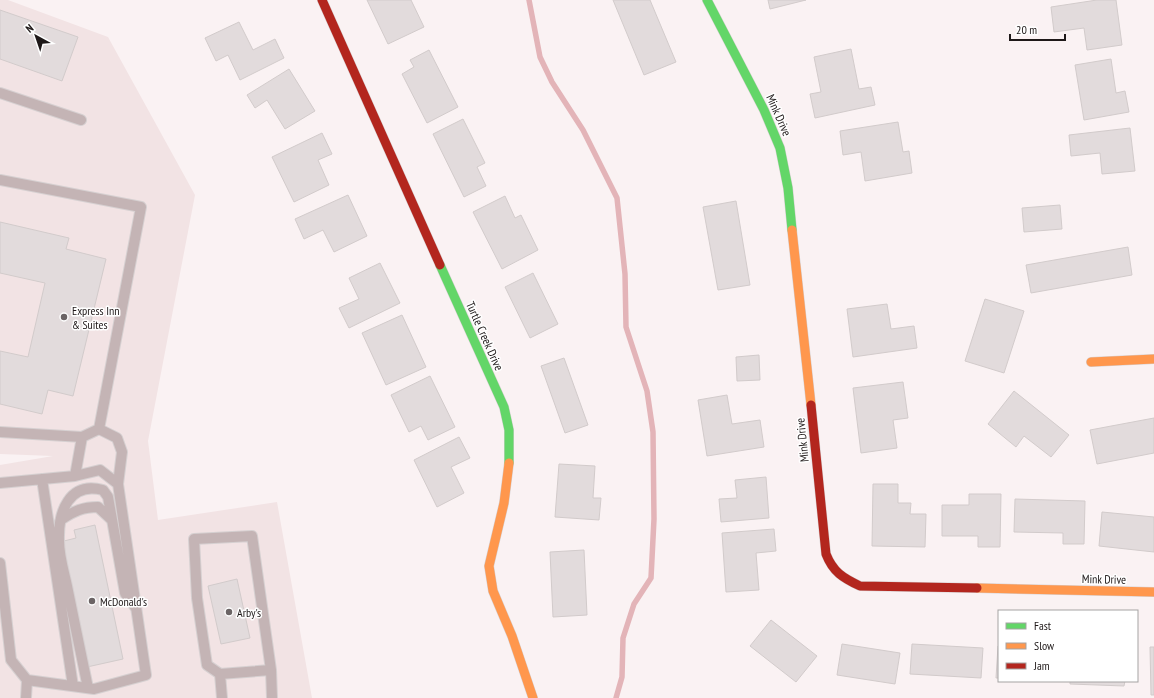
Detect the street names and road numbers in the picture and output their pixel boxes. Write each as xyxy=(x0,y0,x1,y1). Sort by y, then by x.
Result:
street label: Mink Drive xyxy=(763,92,795,138)
street label: Turtle Creek Drive xyxy=(463,299,507,373)
street label: Mink Drive xyxy=(792,417,812,463)
street label: Mink Drive xyxy=(1082,571,1126,587)

